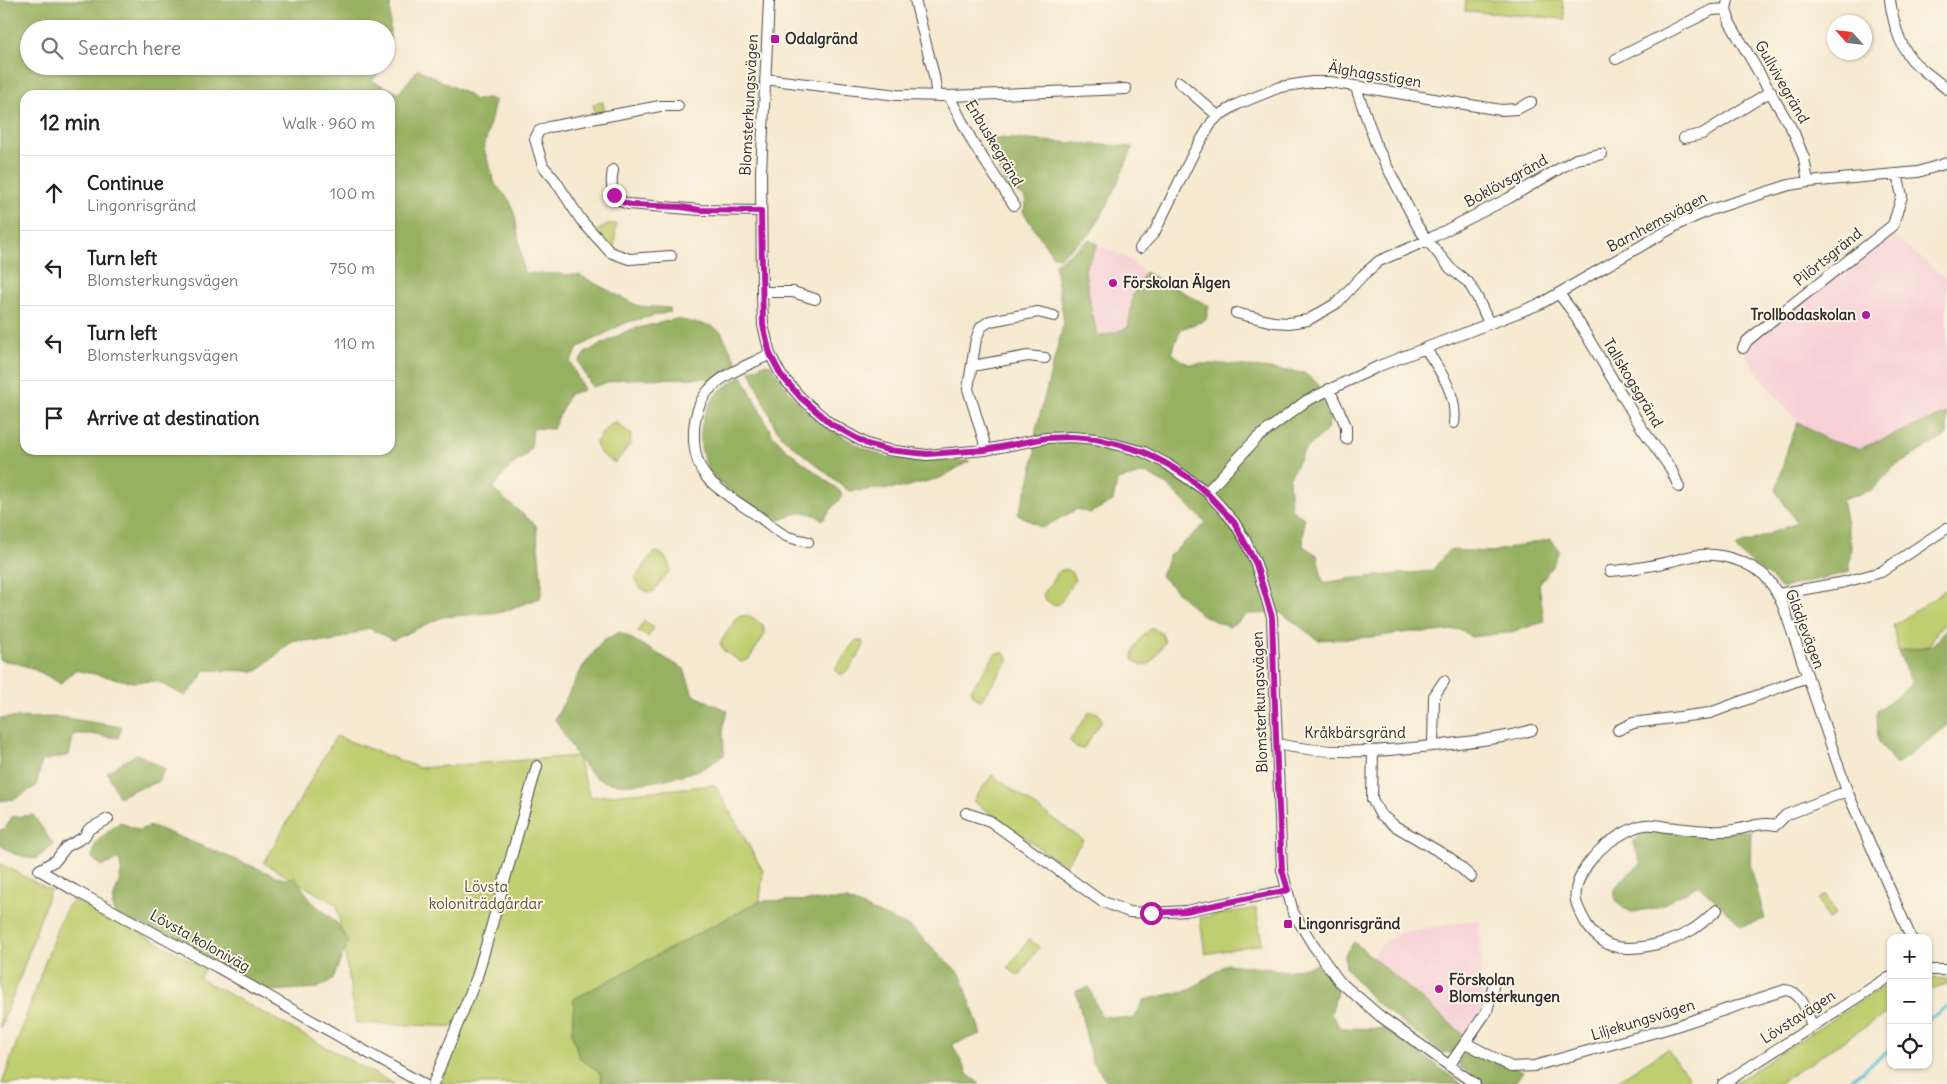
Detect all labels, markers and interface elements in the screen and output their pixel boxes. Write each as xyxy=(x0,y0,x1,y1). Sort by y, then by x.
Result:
north arrow xyxy=(1827,15,1872,60)
search box xyxy=(20,20,395,75)
place label: Odalgränd xyxy=(785,29,858,49)
street label: Blomsterkungsvägen xyxy=(735,33,762,176)
marker: Odalgränd xyxy=(769,33,781,45)
icon: search xyxy=(38,34,66,62)
text: Search here xyxy=(78,36,181,60)
street label: Gullvivegränd xyxy=(1751,37,1814,127)
street label: Älghagsstigen xyxy=(1327,58,1423,91)
street label: Enbuskegränd xyxy=(961,96,1028,189)
text: 12 min xyxy=(40,109,100,136)
text: Walk · 960 m xyxy=(282,113,375,133)
street label: Boklövsgränd xyxy=(1461,150,1551,211)
text: Continue xyxy=(87,171,164,195)
icon: ahead xyxy=(40,179,68,207)
text: 100 m xyxy=(330,183,375,203)
route end xyxy=(603,184,626,207)
street label: Barnhemsvägen xyxy=(1603,187,1710,256)
text: Lingonrisgränd xyxy=(87,195,196,215)
street label: Pilörtsgränd xyxy=(1790,223,1866,290)
text: Turn left xyxy=(87,246,157,270)
icon: left xyxy=(40,254,68,282)
text: 750 m xyxy=(330,258,375,278)
text: Blomsterkungsvägen xyxy=(87,270,238,290)
place label: Förskolan Älgen xyxy=(1123,272,1231,293)
marker: Förskolan Älgen xyxy=(1107,277,1119,289)
place label: Trollbodaskolan xyxy=(1751,305,1856,324)
marker: Trollbodaskolan xyxy=(1860,309,1872,321)
text: Turn left xyxy=(87,321,157,345)
icon: left xyxy=(40,329,68,357)
text: 110 m xyxy=(334,333,375,353)
street label: Tallskogsgränd xyxy=(1599,335,1668,431)
text: Blomsterkungsvägen xyxy=(87,345,238,365)
icon: arrive xyxy=(40,404,68,432)
text: Arrive at destination xyxy=(87,406,260,430)
street label: Glädjevägen xyxy=(1782,586,1829,672)
street label: Blomsterkungsvägen xyxy=(1248,631,1271,773)
street label: Kråkbärsgränd xyxy=(1304,723,1406,742)
park label: Lövsta koloniträdgårdar xyxy=(429,877,543,913)
route start xyxy=(1140,902,1163,925)
street label: Lövsta koloniväg xyxy=(147,905,254,976)
place label: Lingonrisgränd xyxy=(1298,914,1401,934)
marker: Lingonrisgränd xyxy=(1282,918,1294,930)
map controls xyxy=(1887,934,1932,1069)
button: + xyxy=(1887,934,1932,979)
place label: Förskolan Blomsterkungen xyxy=(1449,970,1560,1007)
button: − xyxy=(1887,979,1932,1024)
marker: Förskolan Blomsterkungen xyxy=(1433,983,1445,995)
street label: Lövstavägen xyxy=(1757,985,1839,1048)
street label: Liljekungsvägen xyxy=(1589,995,1697,1044)
button: locate xyxy=(1887,1024,1932,1069)

